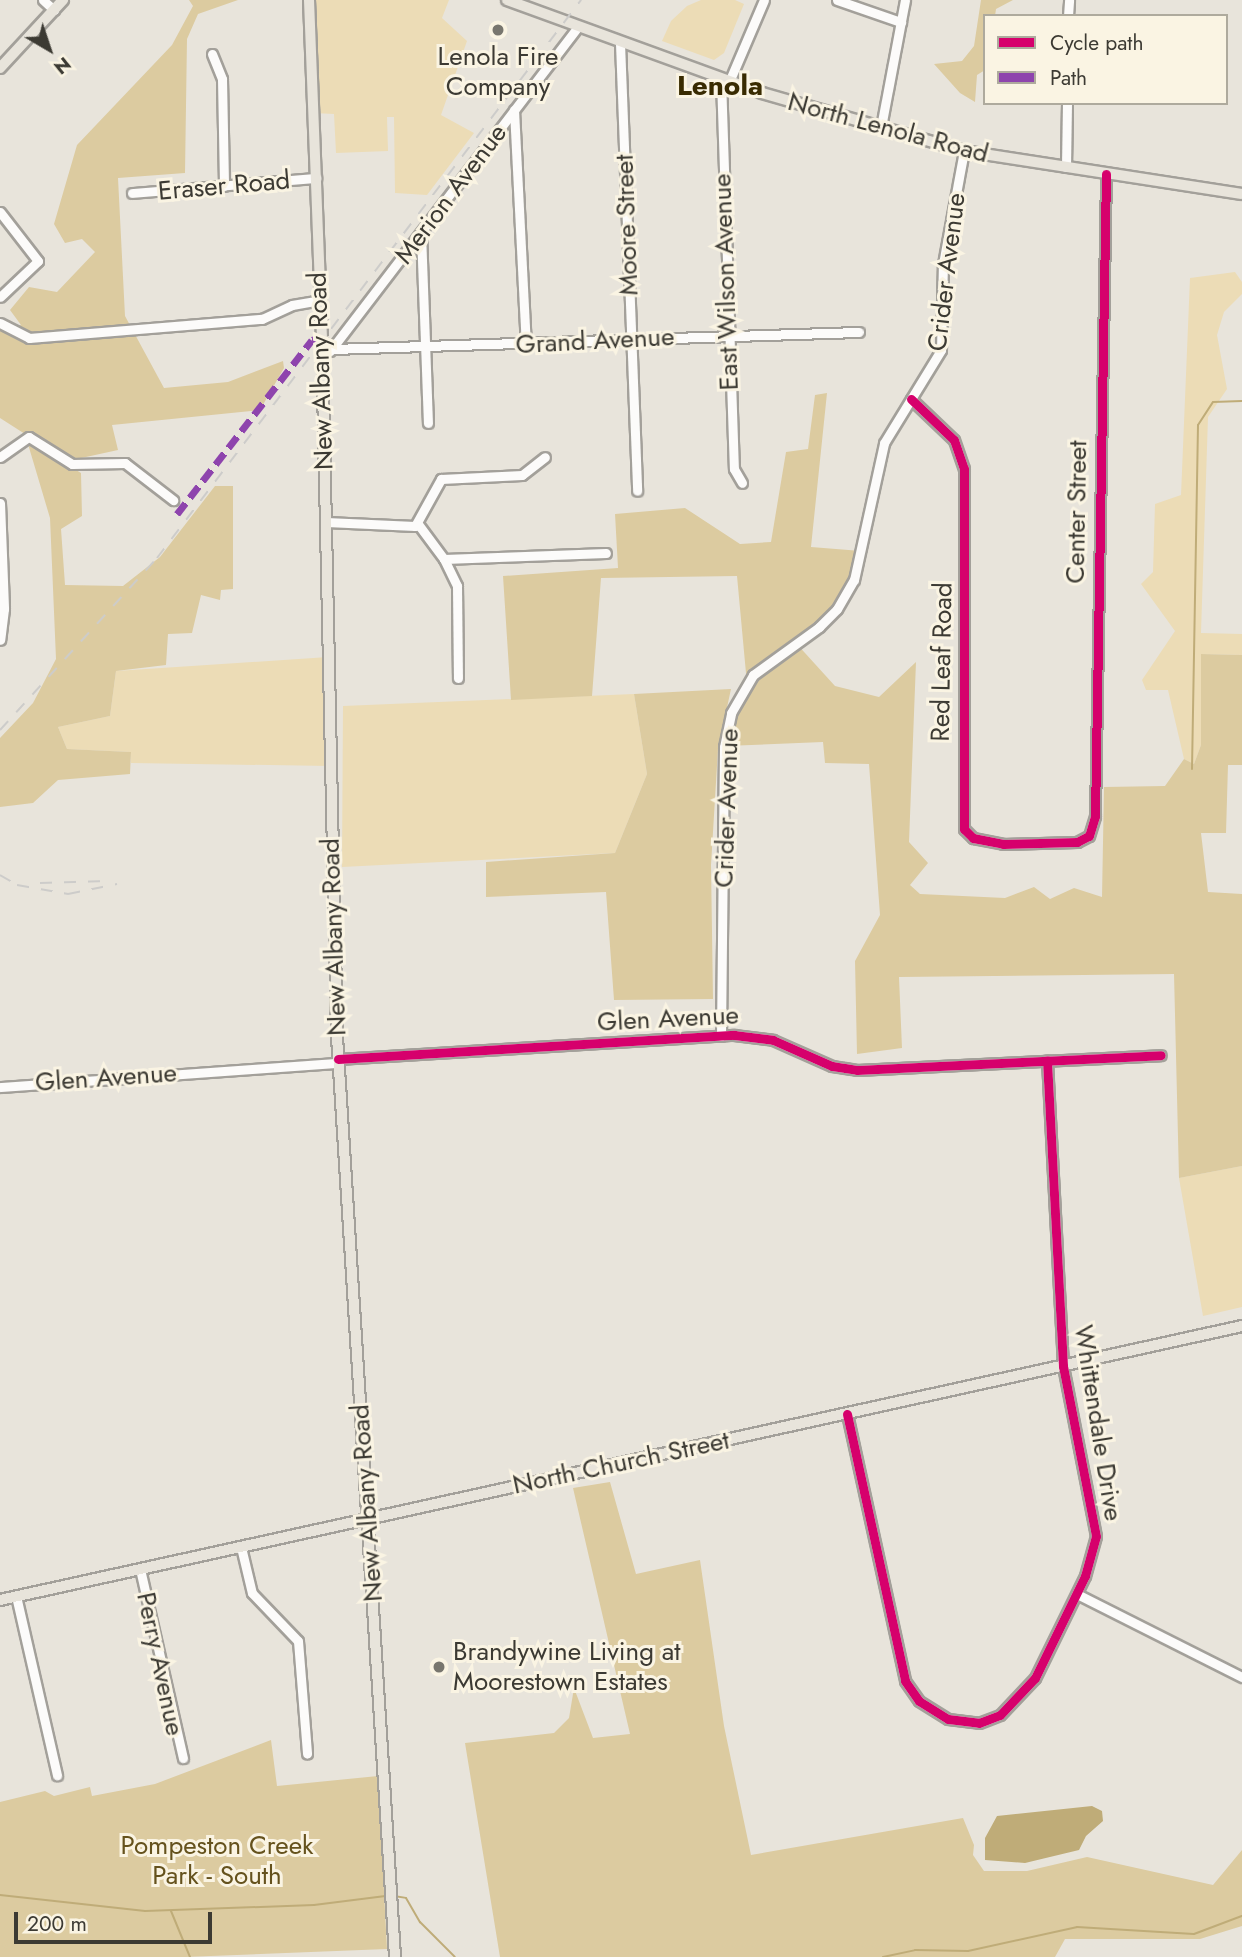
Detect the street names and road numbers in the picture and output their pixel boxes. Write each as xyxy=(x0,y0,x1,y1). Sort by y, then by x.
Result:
street label: North Lenola Road xyxy=(784,86,992,170)
street label: Merion Avenue xyxy=(388,118,514,270)
street label: Moore Street xyxy=(609,154,645,296)
street label: Eraser Road xyxy=(157,165,291,207)
street label: East Wilson Avenue xyxy=(707,173,745,391)
street label: Crider Avenue xyxy=(922,191,972,353)
street label: New Albany Road xyxy=(302,272,340,470)
street label: Grand Avenue xyxy=(515,321,675,361)
street label: Center Street xyxy=(1060,440,1094,584)
street label: Red Leaf Road xyxy=(925,582,959,742)
street label: Crider Avenue xyxy=(709,728,745,888)
street label: New Albany Road xyxy=(315,838,353,1036)
street label: Glen Avenue xyxy=(596,1000,740,1038)
street label: Glen Avenue xyxy=(34,1057,178,1099)
street label: Whittendale Drive xyxy=(1067,1323,1129,1523)
street label: New Albany Road xyxy=(345,1403,389,1603)
street label: North Church Street xyxy=(510,1425,732,1501)
street label: Perry Avenue xyxy=(130,1589,190,1739)

